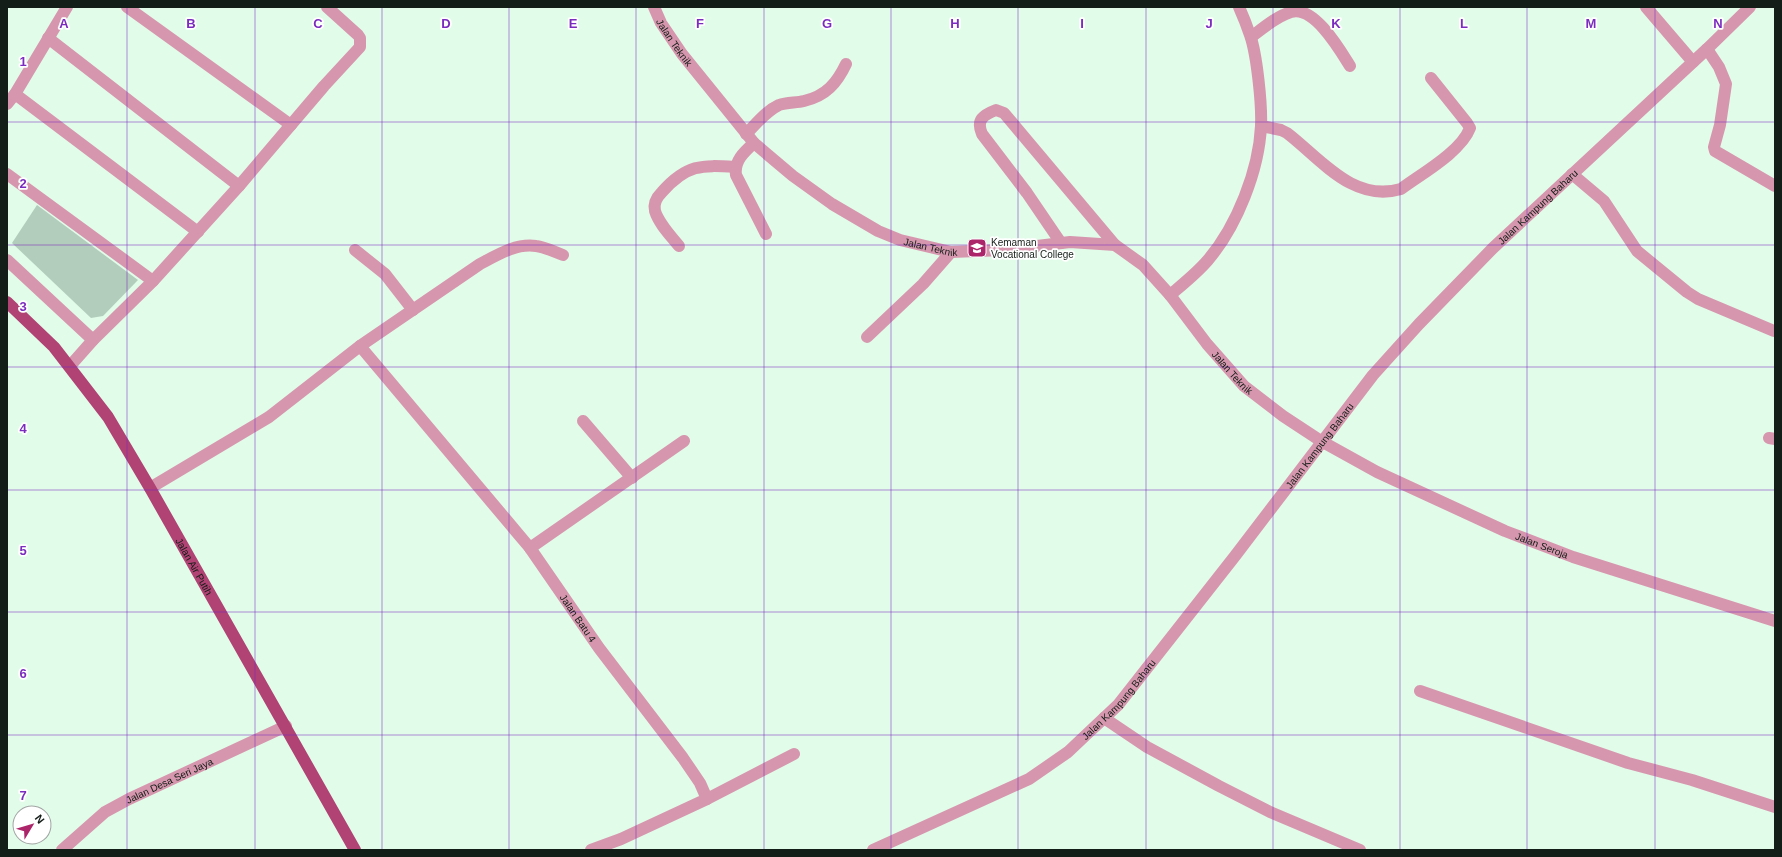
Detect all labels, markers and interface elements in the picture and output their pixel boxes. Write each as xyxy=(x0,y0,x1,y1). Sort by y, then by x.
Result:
text: A xyxy=(59,16,69,31)
text: B xyxy=(186,16,196,31)
text: C xyxy=(313,16,323,31)
text: D xyxy=(441,16,451,31)
text: E xyxy=(569,16,578,31)
text: F xyxy=(696,16,704,31)
text: G xyxy=(822,16,832,31)
text: H xyxy=(950,16,960,31)
text: I xyxy=(1080,16,1084,31)
text: J xyxy=(1205,16,1213,31)
text: K xyxy=(1331,16,1341,31)
text: L xyxy=(1460,16,1468,31)
text: M xyxy=(1586,16,1596,31)
text: N xyxy=(1713,16,1723,31)
street label: Jalan Teknik xyxy=(654,17,695,69)
text: 1 xyxy=(19,54,27,69)
street label: Jalan Kampung Baharu xyxy=(1496,167,1580,247)
text: 2 xyxy=(19,176,27,191)
street label: Jalan Teknik xyxy=(902,236,959,258)
school or university icon: Kemaman Vocational College xyxy=(966,237,988,259)
place label: Kemaman Vocational College xyxy=(991,237,1074,260)
text: 3 xyxy=(19,299,27,314)
street label: Jalan Teknik xyxy=(1210,349,1256,397)
street label: Jalan Kampung Baharu xyxy=(1284,401,1356,491)
text: 4 xyxy=(19,421,27,436)
street label: Jalan Seroja xyxy=(1514,531,1570,561)
street label: Jalan Air Putih xyxy=(173,536,214,597)
text: 5 xyxy=(19,543,27,558)
street label: Jalan Batu 4 xyxy=(558,592,598,645)
street label: Jalan Kampung Baharu xyxy=(1080,657,1158,742)
text: 6 xyxy=(19,666,27,681)
street label: Jalan Desa Seri Jaya xyxy=(124,756,215,806)
text: 7 xyxy=(19,788,27,803)
north arrow xyxy=(12,805,52,845)
text: N xyxy=(33,812,47,826)

